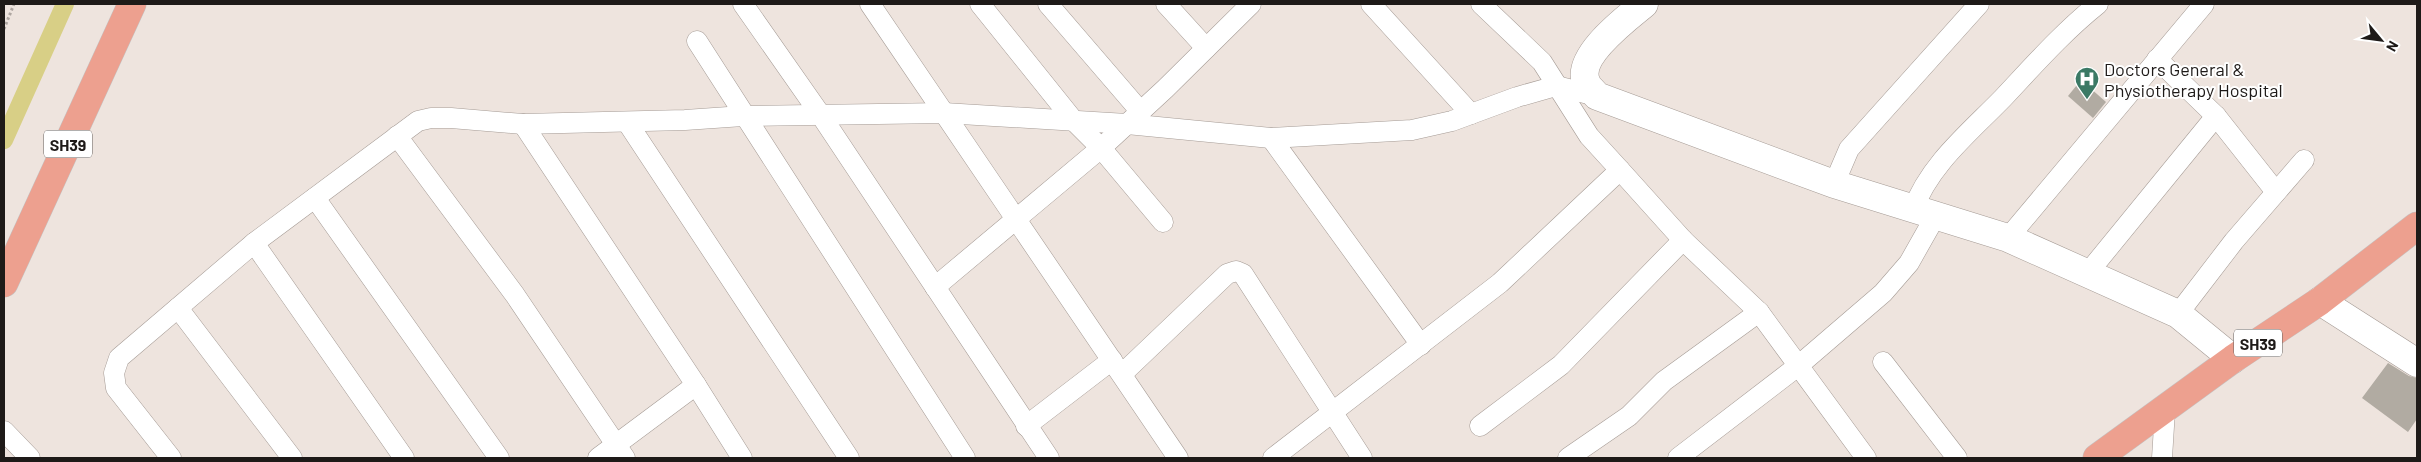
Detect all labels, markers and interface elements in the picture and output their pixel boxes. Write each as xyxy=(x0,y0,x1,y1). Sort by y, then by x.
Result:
north arrow xyxy=(2356,15,2406,65)
text: N xyxy=(2383,38,2402,55)
place label: Doctors General & Physiotherapy Hospital xyxy=(2104,58,2283,101)
hospital icon: Doctors General & Physiotherapy Hospital xyxy=(2074,66,2100,100)
road number: SH39 xyxy=(44,130,92,158)
road number: SH39 xyxy=(2234,329,2282,356)

